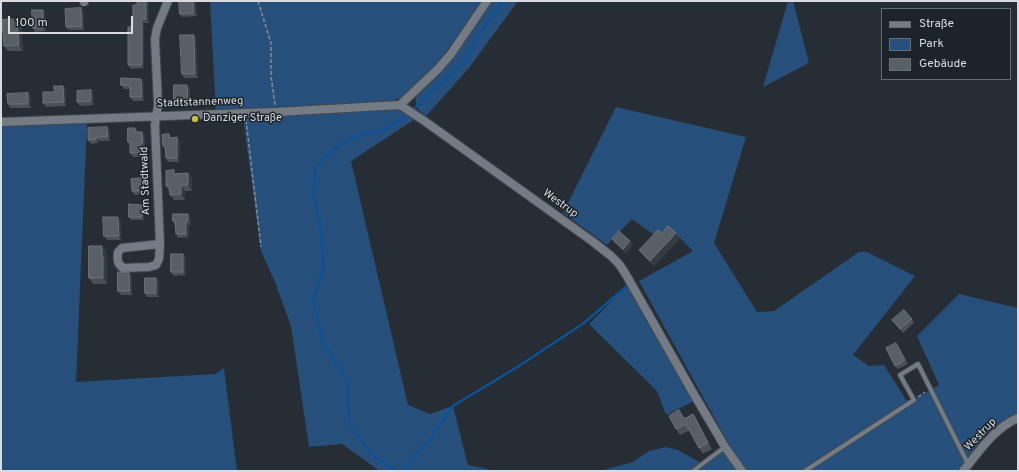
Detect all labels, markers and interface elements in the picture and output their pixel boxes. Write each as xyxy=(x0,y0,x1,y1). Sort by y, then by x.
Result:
scale bar xyxy=(10,8,135,34)
legend xyxy=(881,8,1011,80)
text: 100 m xyxy=(15,15,48,31)
text: Straße xyxy=(919,16,954,32)
text: Park xyxy=(919,36,944,52)
text: Gebäude xyxy=(919,56,967,72)
street label: Stadtstannenweg xyxy=(156,95,244,111)
place label: Danziger Straße xyxy=(203,112,282,126)
marker: Danziger Straße xyxy=(190,114,200,124)
street label: Am Stadtwald xyxy=(138,146,154,216)
street label: Westrup xyxy=(540,187,580,221)
street label: Westrup xyxy=(962,416,1000,454)

